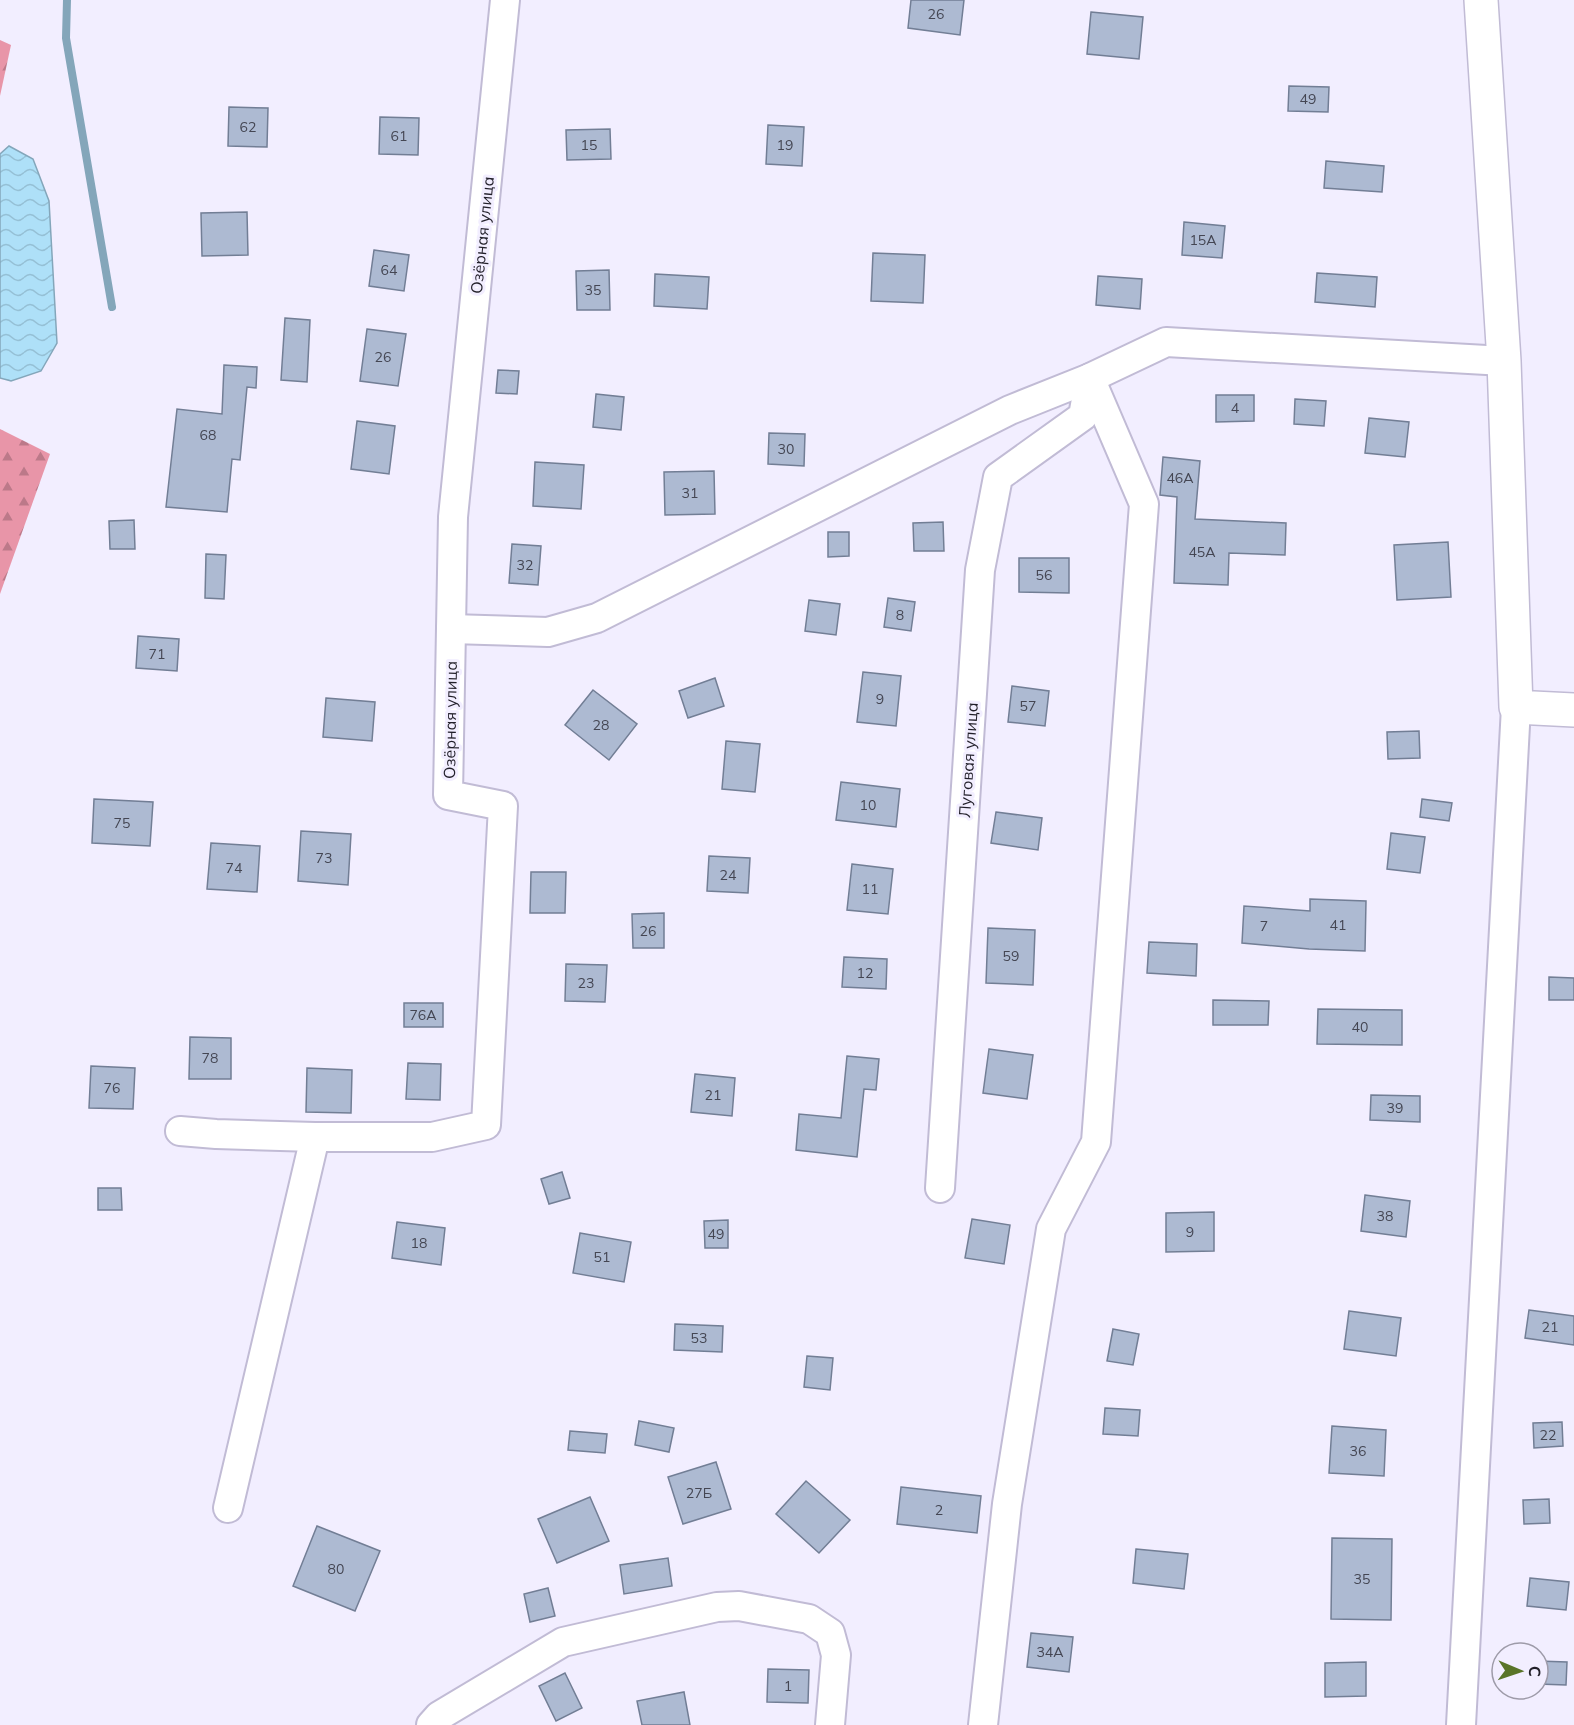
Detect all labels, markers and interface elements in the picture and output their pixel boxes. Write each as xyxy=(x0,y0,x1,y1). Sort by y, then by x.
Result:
house number: 26 xyxy=(928,5,944,23)
house number: 49 xyxy=(1300,90,1316,108)
house number: 62 xyxy=(240,118,256,136)
house number: 61 xyxy=(391,127,407,145)
house number: 15 xyxy=(581,136,597,154)
house number: 19 xyxy=(777,136,793,154)
street label: Озёрная улица xyxy=(466,175,498,295)
house number: 15А xyxy=(1189,231,1217,249)
house number: 64 xyxy=(381,261,398,279)
house number: 35 xyxy=(585,281,601,299)
house number: 26 xyxy=(375,348,391,366)
house number: 4 xyxy=(1231,399,1240,417)
house number: 68 xyxy=(200,426,216,444)
house number: 30 xyxy=(778,440,794,458)
house number: 46А xyxy=(1166,469,1194,487)
house number: 31 xyxy=(682,484,698,502)
house number: 45А xyxy=(1188,543,1216,561)
house number: 32 xyxy=(517,556,533,574)
house number: 56 xyxy=(1036,566,1052,584)
house number: 8 xyxy=(896,606,904,624)
house number: 71 xyxy=(149,645,165,663)
street label: Озёрная улица xyxy=(439,661,461,779)
house number: 9 xyxy=(876,690,884,708)
house number: 57 xyxy=(1020,697,1036,715)
street label: Луговая улица xyxy=(954,702,982,818)
house number: 28 xyxy=(593,716,609,734)
house number: 10 xyxy=(860,796,876,814)
house number: 75 xyxy=(114,814,130,832)
house number: 73 xyxy=(316,849,332,867)
house number: 74 xyxy=(226,859,243,877)
house number: 24 xyxy=(720,866,737,884)
house number: 11 xyxy=(862,880,878,898)
house number: 41 xyxy=(1330,916,1346,934)
house number: 7 xyxy=(1260,917,1268,935)
house number: 26 xyxy=(640,922,656,940)
house number: 59 xyxy=(1003,947,1019,965)
house number: 12 xyxy=(857,964,873,982)
house number: 23 xyxy=(578,974,594,992)
house number: 76А xyxy=(409,1006,437,1024)
house number: 40 xyxy=(1352,1018,1368,1036)
house number: 78 xyxy=(202,1049,218,1067)
house number: 76 xyxy=(104,1079,120,1097)
house number: 21 xyxy=(705,1086,721,1104)
house number: 39 xyxy=(1387,1099,1403,1117)
house number: 38 xyxy=(1377,1207,1393,1225)
house number: 9 xyxy=(1186,1223,1194,1241)
house number: 49 xyxy=(708,1225,724,1243)
house number: 18 xyxy=(411,1234,427,1252)
house number: 51 xyxy=(594,1248,610,1266)
house number: 21 xyxy=(1542,1318,1558,1336)
house number: 53 xyxy=(691,1329,707,1347)
house number: 22 xyxy=(1540,1426,1556,1444)
house number: 36 xyxy=(1350,1442,1366,1460)
house number: 27Б xyxy=(686,1484,712,1502)
house number: 2 xyxy=(935,1501,943,1519)
house number: 80 xyxy=(328,1560,344,1578)
house number: 35 xyxy=(1354,1570,1370,1588)
north arrow xyxy=(1490,1641,1550,1701)
house number: 34А xyxy=(1036,1643,1064,1661)
text: С xyxy=(1525,1666,1545,1677)
house number: 1 xyxy=(784,1677,792,1695)

